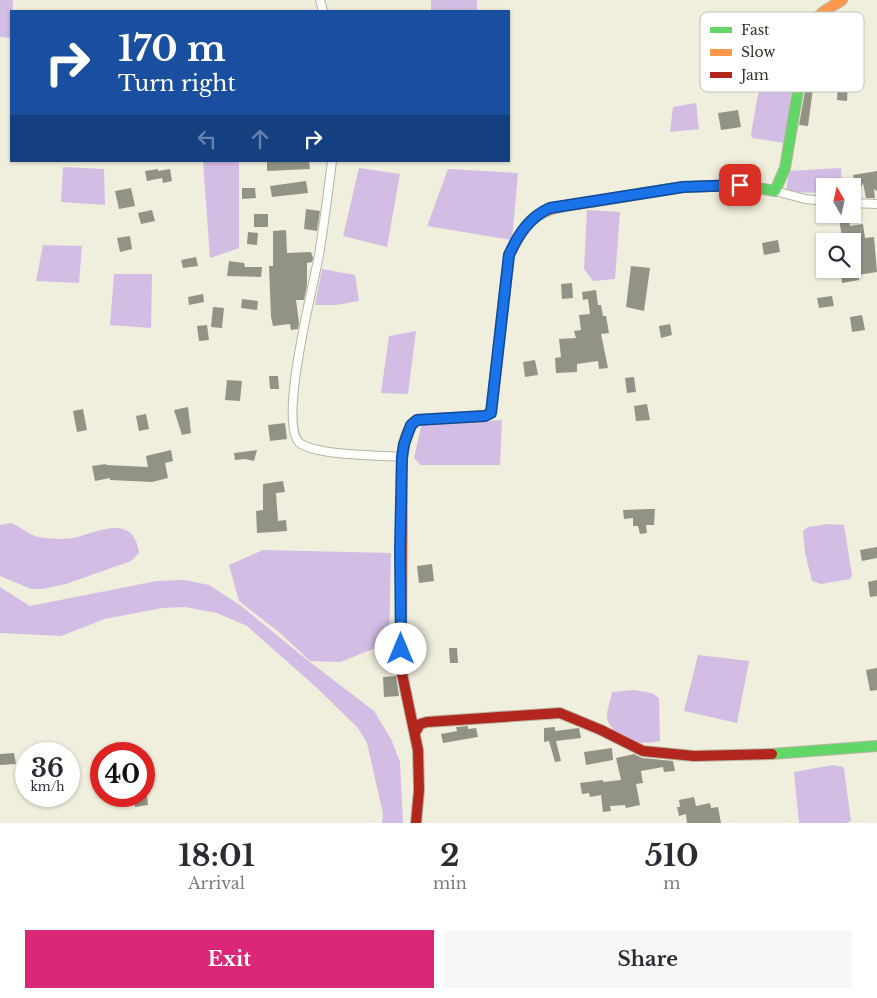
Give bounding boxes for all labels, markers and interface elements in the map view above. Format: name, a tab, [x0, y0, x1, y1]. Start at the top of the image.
legend	[700, 12, 864, 92]
text: Fast	[741, 21, 770, 39]
text: 170 m	[118, 27, 226, 70]
icon: right	[35, 30, 100, 95]
text: Slow	[741, 43, 775, 61]
text: Jam	[739, 66, 769, 84]
text: Turn right	[118, 70, 236, 97]
icon: left	[193, 125, 221, 153]
icon: ahead	[246, 125, 274, 153]
icon: right	[299, 125, 327, 153]
pin	[719, 164, 761, 206]
icon: arrive	[726, 171, 754, 199]
north arrow	[816, 178, 861, 222]
map controls	[816, 178, 861, 278]
button: search	[816, 233, 861, 278]
position arrow	[374, 622, 426, 674]
speed limit sign: 40	[90, 742, 155, 807]
text: 36	[31, 753, 64, 784]
text: km/h	[30, 779, 65, 794]
text: 18:01	[178, 837, 255, 874]
text: 2	[440, 837, 460, 874]
text: 510	[645, 837, 699, 874]
text: Arrival	[188, 873, 245, 893]
text: min	[433, 873, 467, 893]
text: m	[663, 873, 680, 893]
button: Exit	[25, 930, 434, 988]
button: Share	[444, 930, 852, 988]

